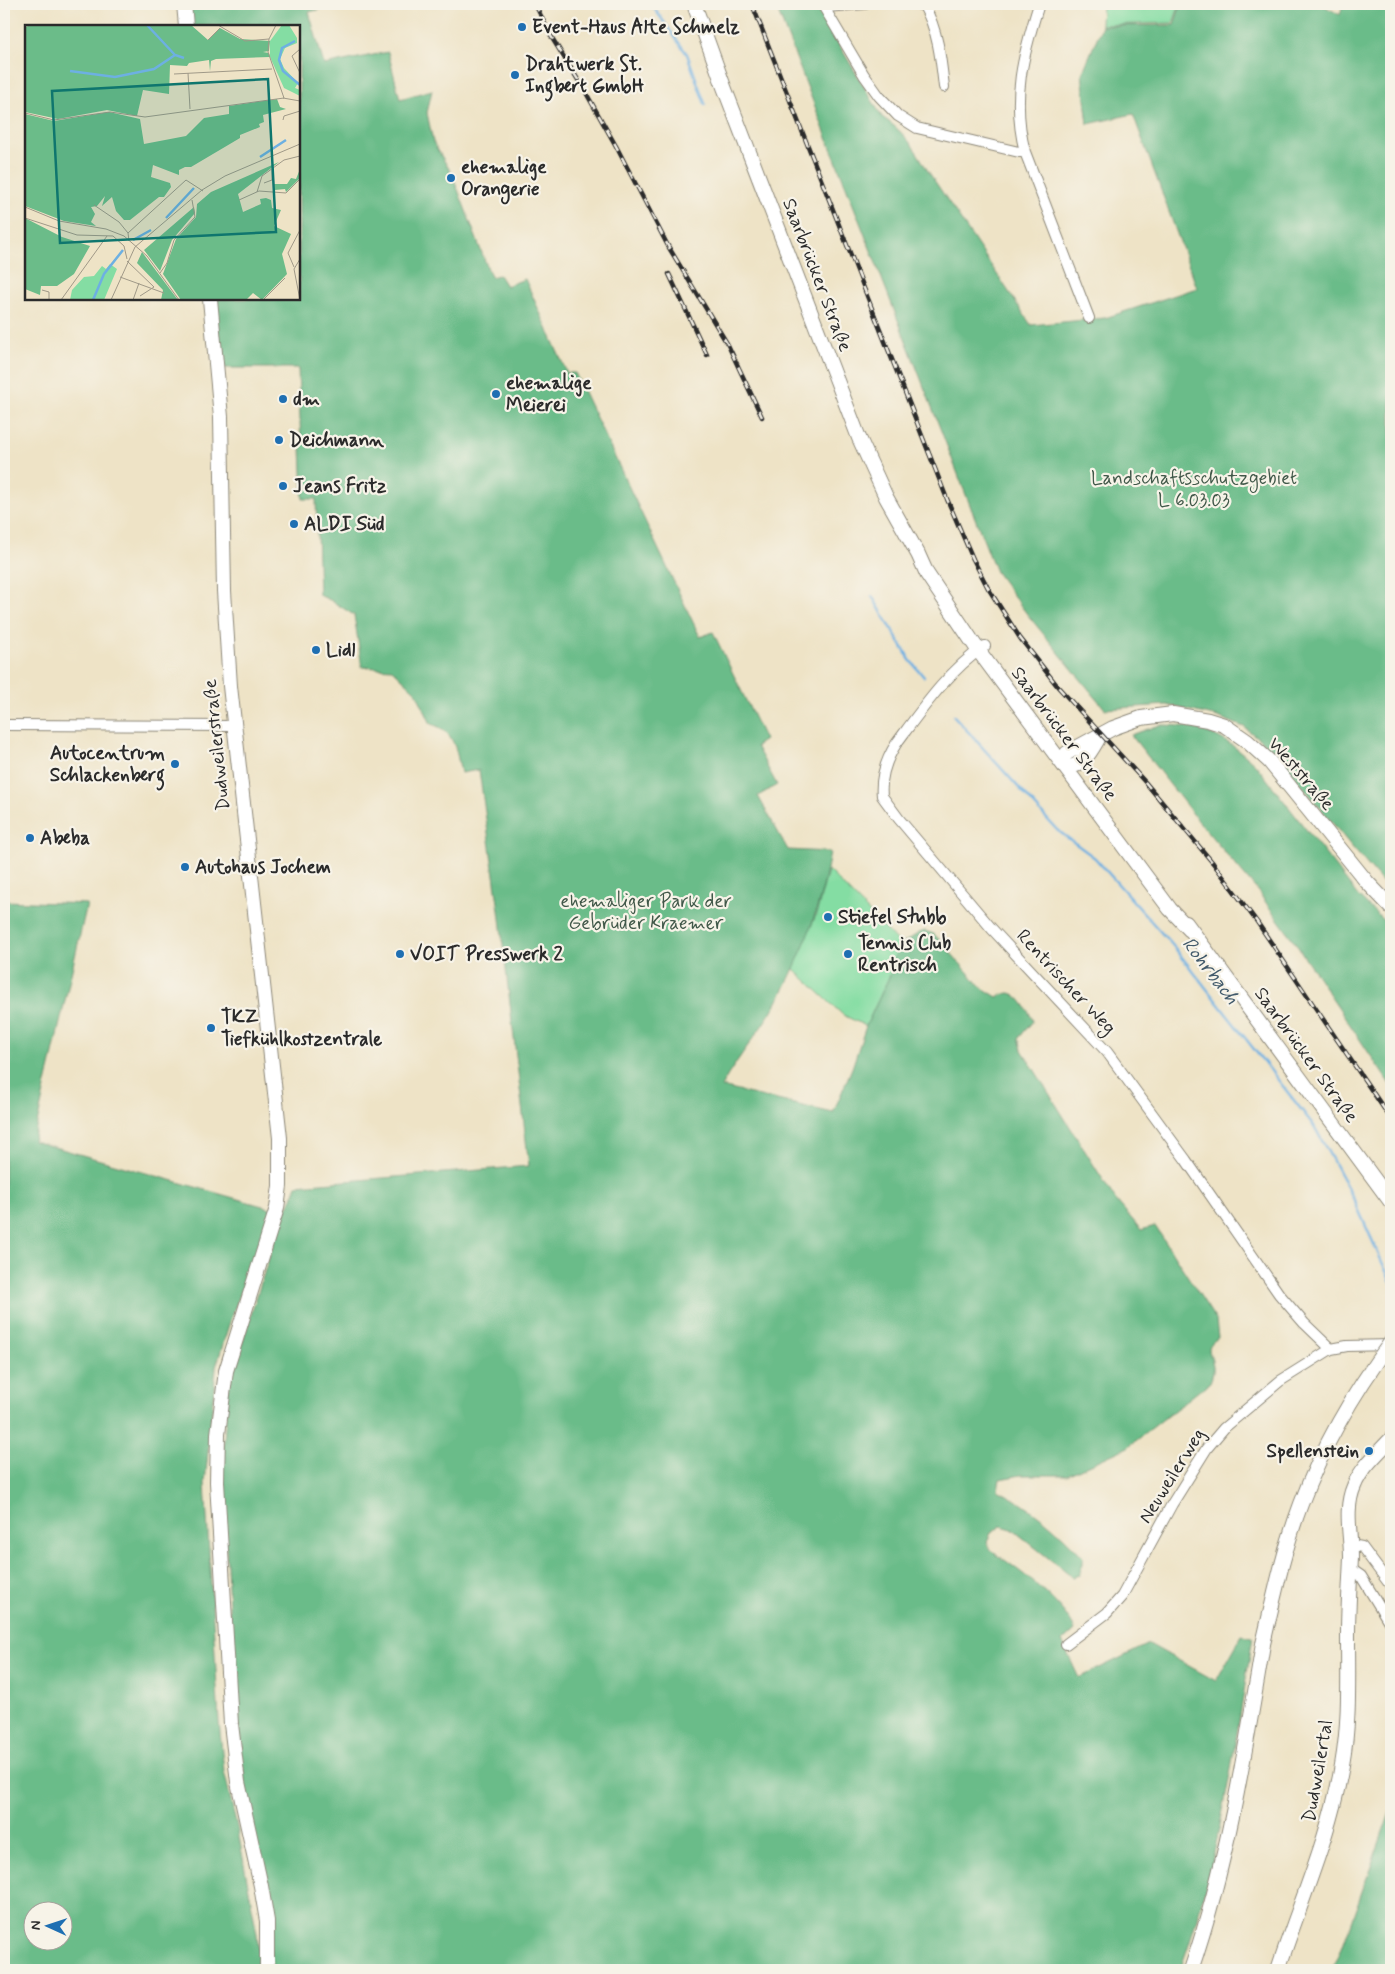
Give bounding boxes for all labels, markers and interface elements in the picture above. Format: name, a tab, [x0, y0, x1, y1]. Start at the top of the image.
place label: Event-Haus Alte Schmelz	[532, 15, 740, 40]
marker: Event-Haus Alte Schmelz	[516, 21, 528, 33]
inset map	[25, 25, 300, 300]
place label: Drahtwerk St. Ingbert GmbH	[525, 52, 645, 102]
marker: Drahtwerk St. Ingbert GmbH	[509, 69, 521, 81]
place label: ehemalige Orangerie	[461, 155, 547, 205]
marker: ehemalige Orangerie	[445, 172, 457, 184]
street label: Saarbrücker Straße	[776, 195, 858, 355]
place label: ehemalige Meierei	[506, 371, 592, 418]
place label: dm	[293, 387, 320, 412]
marker: ehemalige Meierei	[490, 388, 502, 400]
marker: dm	[277, 393, 289, 405]
place label: Deichmann	[289, 428, 384, 453]
marker: Deichmann	[273, 434, 285, 446]
park label: Landschaftsschutzgebiet L 6.03.03	[1091, 466, 1297, 513]
place label: Jeans Fritz	[293, 474, 387, 499]
marker: Jeans Fritz	[277, 480, 289, 492]
place label: ALDI Süd	[304, 512, 385, 537]
marker: ALDI Süd	[288, 518, 300, 530]
place label: Lidl	[326, 638, 356, 663]
marker: Lidl	[310, 644, 322, 656]
street label: Saarbrücker Straße	[1005, 662, 1123, 806]
street label: Dudweilerstraße	[198, 678, 236, 812]
street label: Weststraße	[1262, 732, 1340, 816]
place label: Autocentrum Schlackenberg	[50, 741, 165, 791]
marker: Autocentrum Schlackenberg	[169, 758, 181, 770]
place label: Abeba	[40, 826, 90, 851]
marker: Abeba	[24, 832, 36, 844]
place label: Autohaus Jochem	[195, 855, 331, 880]
marker: Autohaus Jochem	[179, 861, 191, 873]
park label: ehemaliger Park der Gebrüder Kraemer	[560, 889, 732, 936]
place label: Stiefel Stubb	[838, 905, 947, 930]
marker: Stiefel Stubb	[822, 911, 834, 923]
street label: Rentrischer Weg	[1009, 924, 1121, 1041]
place label: Tennis Club Rentrisch	[858, 931, 951, 978]
water label: Rohrbach	[1175, 932, 1245, 1011]
place label: VOIT Presswerk 2	[410, 942, 564, 967]
marker: VOIT Presswerk 2	[394, 948, 406, 960]
marker: Tennis Club Rentrisch	[842, 948, 854, 960]
street label: Saarbrücker Straße	[1248, 982, 1364, 1128]
place label: TKZ Tiefkühlkostzentrale	[221, 1005, 382, 1052]
marker: TKZ Tiefkühlkostzentrale	[205, 1022, 217, 1034]
street label: Neuweilerweg	[1133, 1424, 1212, 1529]
place label: Spellenstein	[1267, 1439, 1359, 1464]
marker: Spellenstein	[1363, 1445, 1375, 1457]
street label: Dudweilertal	[1297, 1718, 1339, 1824]
north arrow	[22, 1902, 72, 1952]
text: N	[27, 1920, 45, 1931]

